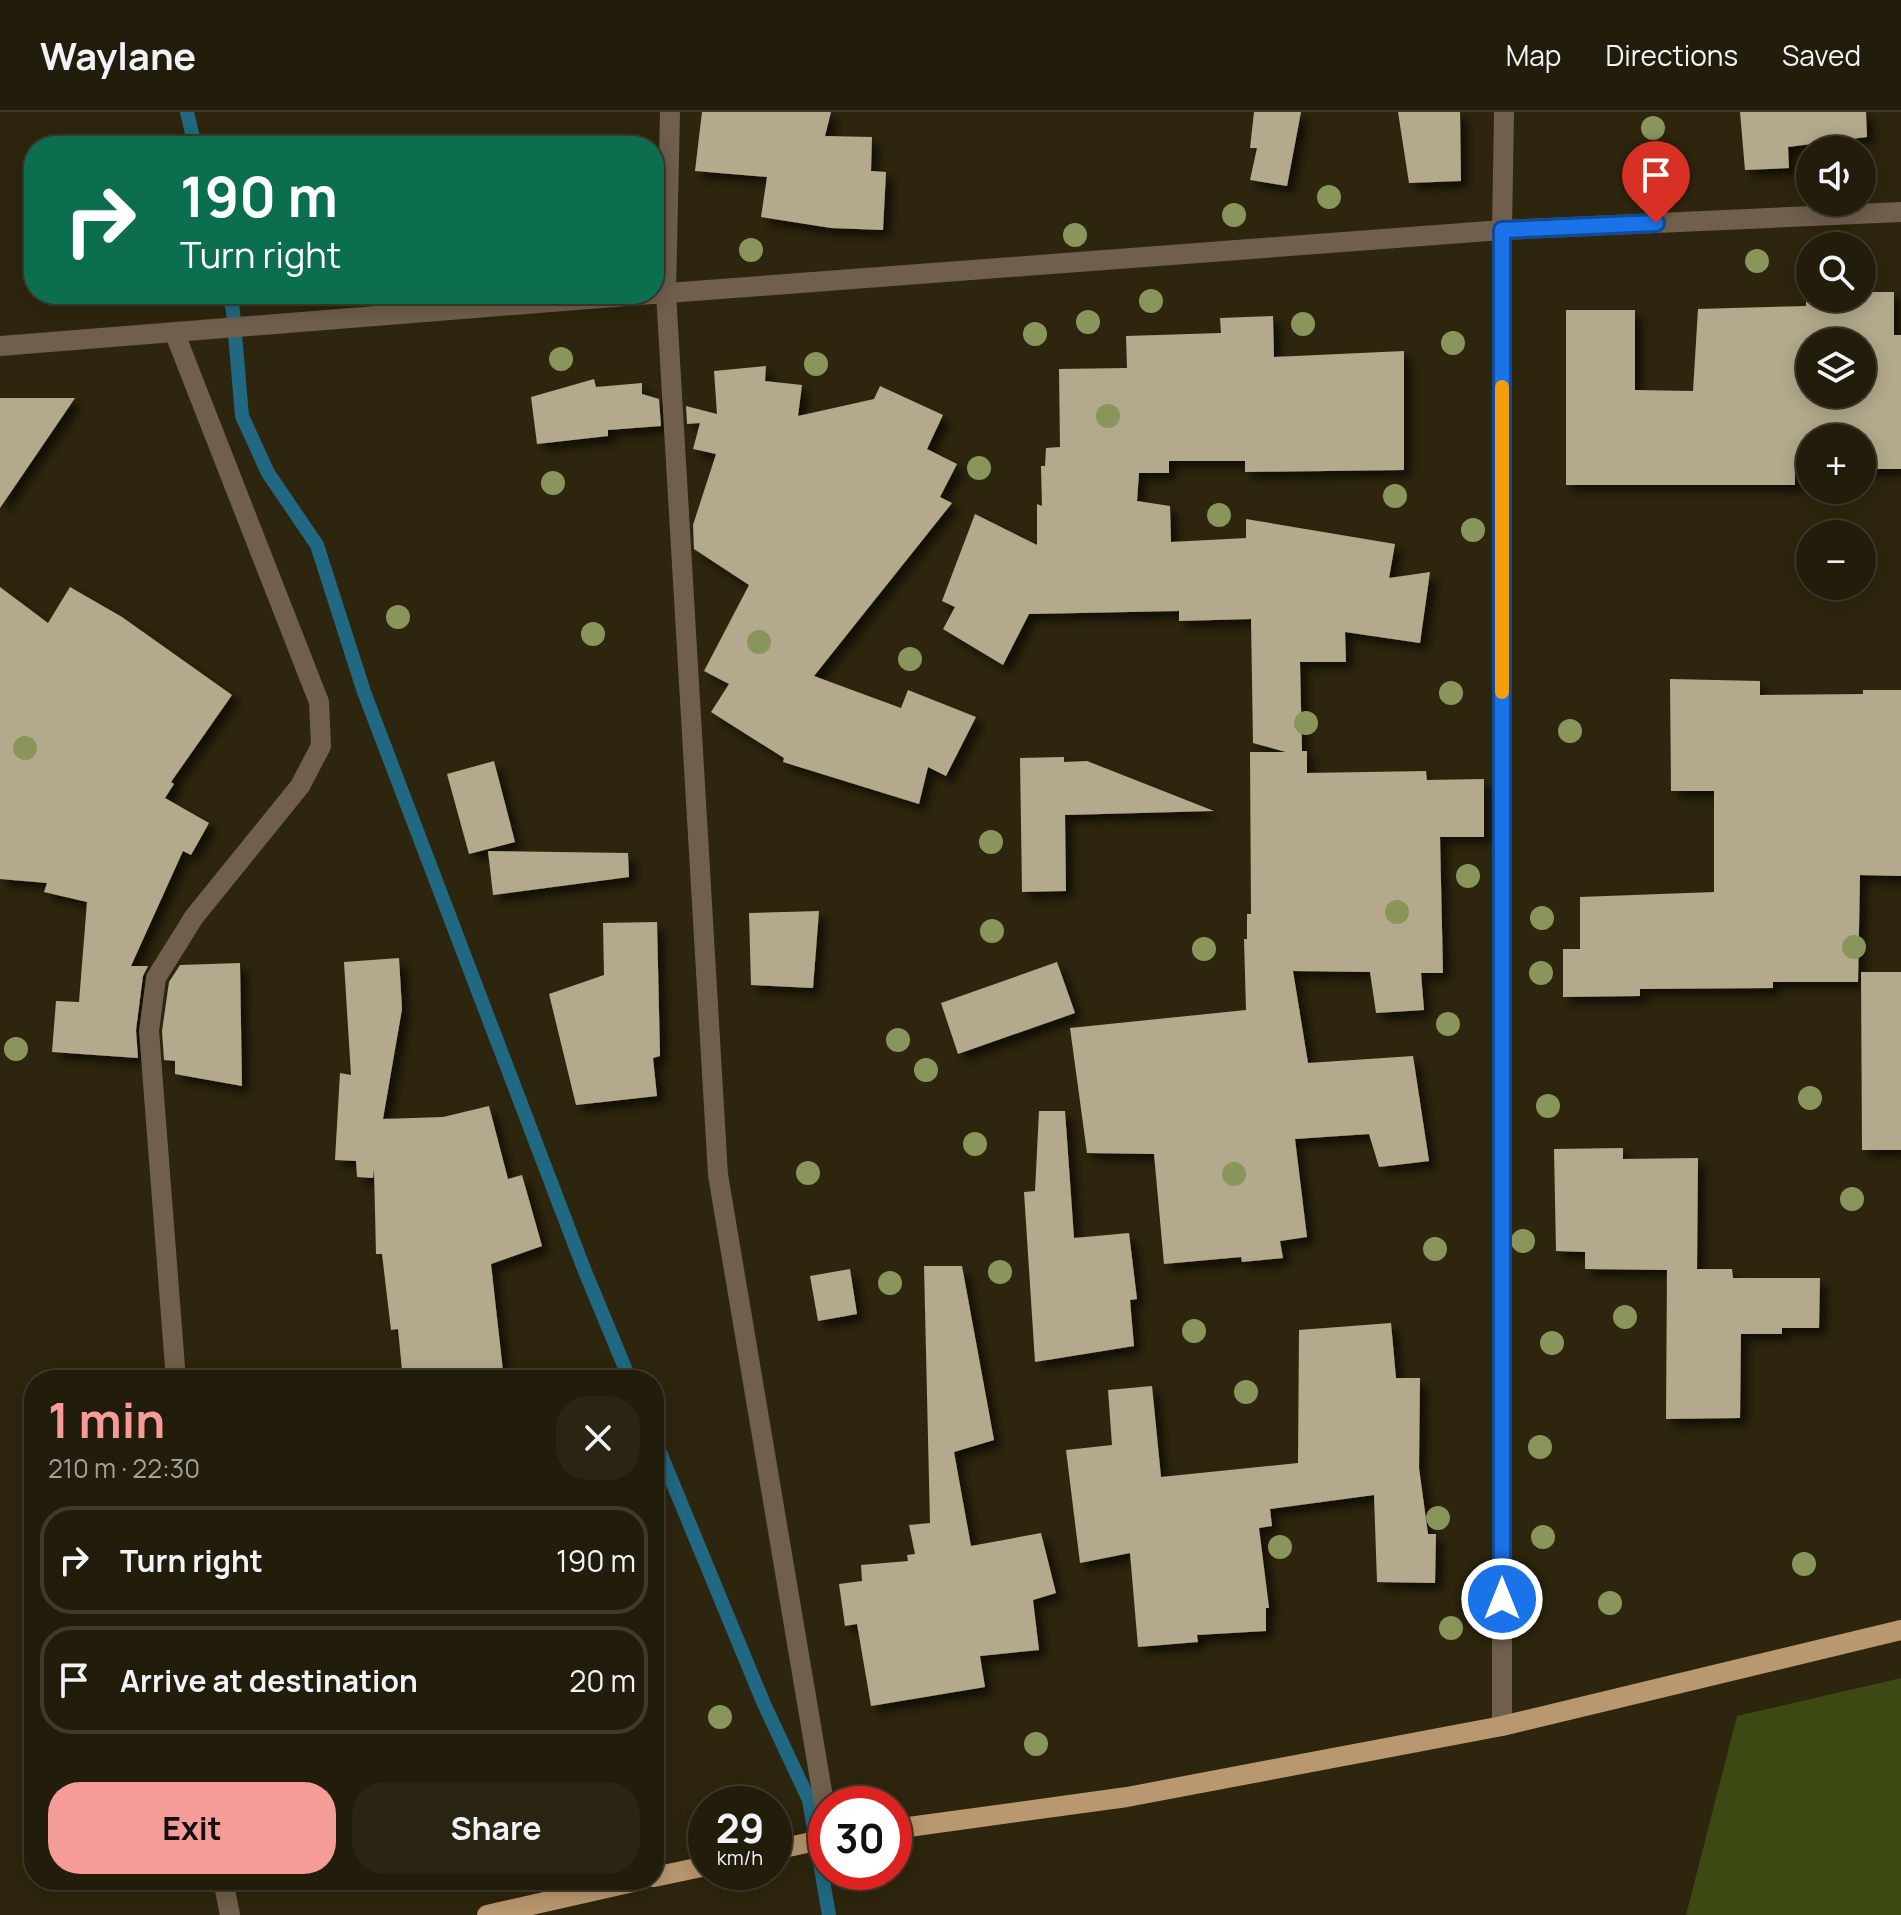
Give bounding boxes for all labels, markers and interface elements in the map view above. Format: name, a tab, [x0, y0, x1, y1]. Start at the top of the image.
text: Waylane	[40, 29, 196, 81]
text: Map	[1506, 36, 1561, 74]
text: Directions	[1605, 36, 1738, 74]
text: Saved	[1782, 36, 1861, 74]
map controls	[1796, 136, 1876, 600]
button: sound	[1796, 136, 1876, 216]
pin	[1622, 141, 1690, 223]
icon: arrive	[1634, 153, 1678, 197]
text: 190 m	[180, 157, 338, 234]
icon: right	[48, 168, 152, 272]
text: Turn right	[180, 230, 341, 279]
button: search	[1796, 232, 1876, 312]
button: layers	[1796, 328, 1876, 408]
button: +	[1796, 424, 1876, 504]
button: −	[1796, 520, 1876, 600]
text: 1 min	[48, 1387, 165, 1452]
button: close	[556, 1396, 640, 1480]
text: 210 m · 22:30	[48, 1450, 200, 1486]
icon: right	[52, 1538, 96, 1582]
text: Turn right	[120, 1540, 263, 1581]
text: 190 m	[556, 1540, 636, 1581]
position arrow	[1460, 1557, 1544, 1641]
icon: arrive	[52, 1658, 96, 1702]
text: Arrive at destination	[120, 1660, 418, 1701]
text: 20 m	[569, 1660, 636, 1701]
button: Exit	[48, 1782, 336, 1874]
button: Share	[352, 1782, 640, 1874]
speed limit sign: 30	[808, 1786, 912, 1890]
text: 29	[716, 1800, 764, 1855]
text: km/h	[717, 1844, 763, 1871]

